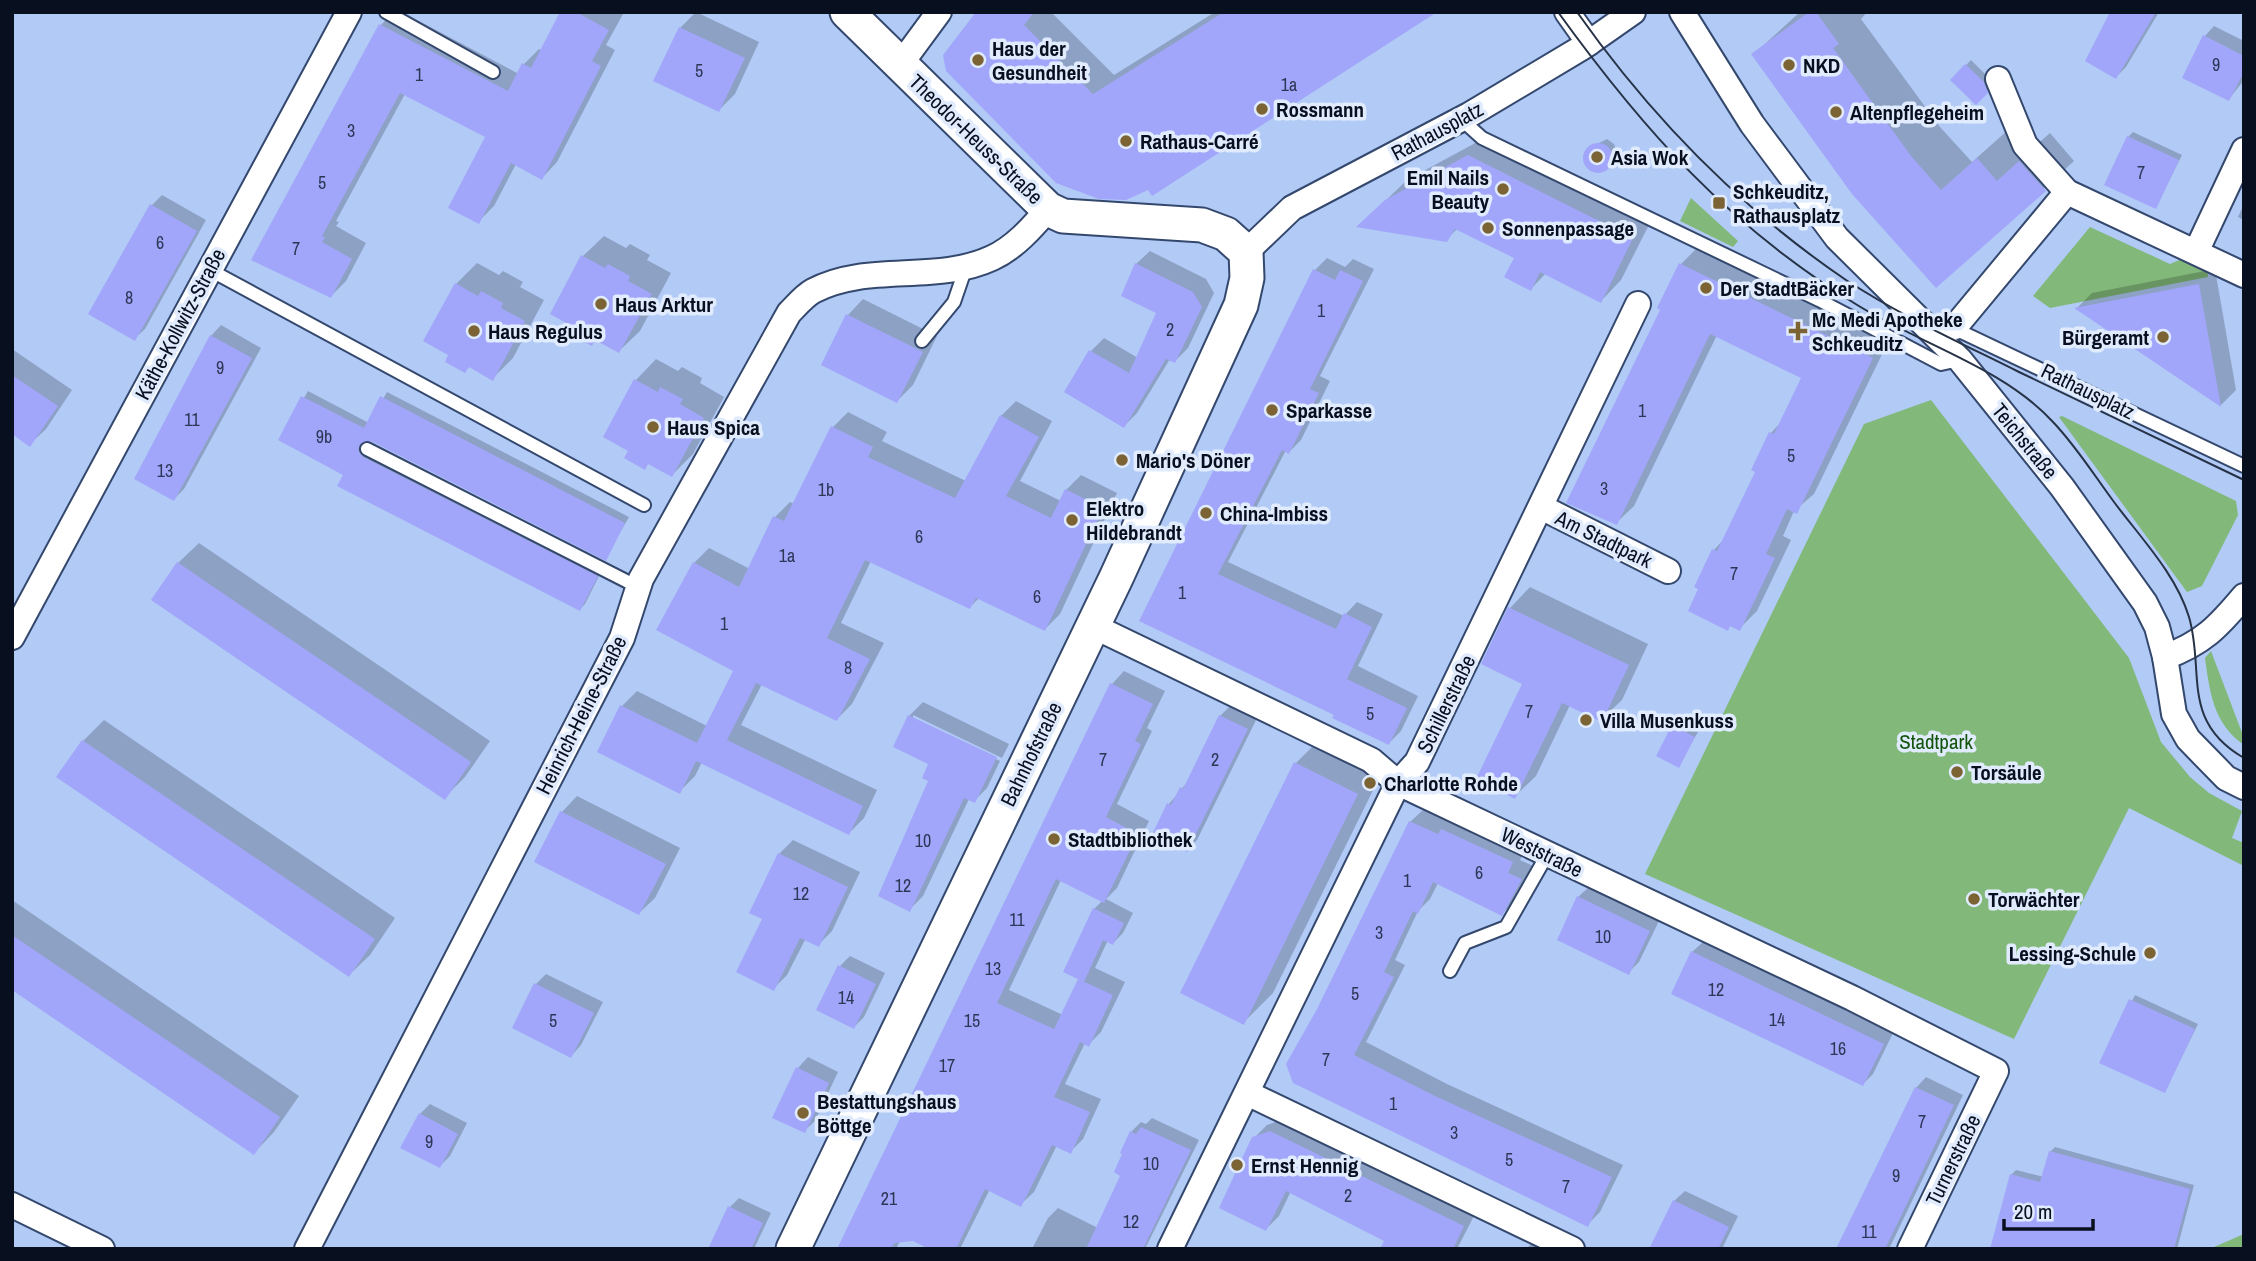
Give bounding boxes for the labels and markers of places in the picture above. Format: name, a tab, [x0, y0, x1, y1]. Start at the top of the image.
place label: Haus der Gesundheit	[992, 34, 1087, 87]
place label: NKD	[1803, 51, 1840, 80]
marker: Haus der Gesundheit	[970, 52, 986, 68]
marker: NKD	[1781, 57, 1797, 73]
place label: Rossmann	[1276, 95, 1364, 124]
place label: Altenpflegeheim	[1850, 98, 1984, 127]
marker: Rossmann	[1254, 101, 1270, 117]
marker: Altenpflegeheim	[1828, 104, 1844, 120]
place label: Rathaus-Carré	[1140, 127, 1259, 156]
marker: Rathaus-Carré	[1118, 133, 1134, 149]
place label: Asia Wok	[1611, 143, 1689, 172]
marker: Asia Wok	[1589, 149, 1605, 165]
place label: Emil Nails Beauty	[1407, 163, 1489, 216]
place label: Schkeuditz, Rathausplatz	[1733, 177, 1841, 230]
marker: Emil Nails Beauty	[1495, 181, 1511, 197]
marker: Schkeuditz, Rathausplatz	[1711, 195, 1727, 211]
place label: Sonnenpassage	[1502, 214, 1634, 243]
marker: Sonnenpassage	[1480, 220, 1496, 236]
place label: Der StadtBäcker	[1720, 274, 1854, 303]
marker: Der StadtBäcker	[1698, 280, 1714, 296]
place label: Haus Arktur	[615, 290, 713, 319]
marker: Haus Arktur	[593, 296, 609, 312]
place label: Mc Medi Apotheke Schkeuditz	[1812, 305, 1963, 358]
place label: Haus Regulus	[488, 317, 603, 346]
marker: Haus Regulus	[466, 323, 482, 339]
marker: Mc Medi Apotheke Schkeuditz	[1790, 323, 1806, 339]
place label: Bürgeramt	[2062, 323, 2149, 352]
marker: Bürgeramt	[2155, 329, 2171, 345]
place label: Sparkasse	[1286, 396, 1372, 425]
marker: Sparkasse	[1264, 402, 1280, 418]
place label: Haus Spica	[667, 413, 760, 442]
marker: Haus Spica	[645, 419, 661, 435]
place label: Mario's Döner	[1136, 446, 1250, 475]
marker: Mario's Döner	[1114, 452, 1130, 468]
place label: Elektro Hildebrandt	[1086, 494, 1182, 547]
place label: China-Imbiss	[1220, 499, 1328, 528]
marker: China-Imbiss	[1198, 505, 1214, 521]
marker: Elektro Hildebrandt	[1064, 512, 1080, 528]
place label: Villa Musenkuss	[1600, 706, 1734, 735]
marker: Villa Musenkuss	[1578, 712, 1594, 728]
place label: Torsäule	[1971, 758, 2042, 787]
marker: Torsäule	[1949, 764, 1965, 780]
place label: Charlotte Rohde	[1384, 769, 1518, 798]
marker: Charlotte Rohde	[1362, 775, 1378, 791]
place label: Stadtbibliothek	[1068, 825, 1193, 854]
marker: Stadtbibliothek	[1046, 831, 1062, 847]
place label: Torwächter	[1988, 885, 2080, 914]
marker: Torwächter	[1966, 891, 1982, 907]
place label: Lessing-Schule	[2009, 939, 2136, 968]
marker: Lessing-Schule	[2142, 945, 2158, 961]
place label: Bestattungshaus Böttge	[817, 1087, 957, 1140]
marker: Bestattungshaus Böttge	[795, 1105, 811, 1121]
place label: Ernst Hennig	[1251, 1151, 1359, 1180]
marker: Ernst Hennig	[1229, 1157, 1245, 1173]

